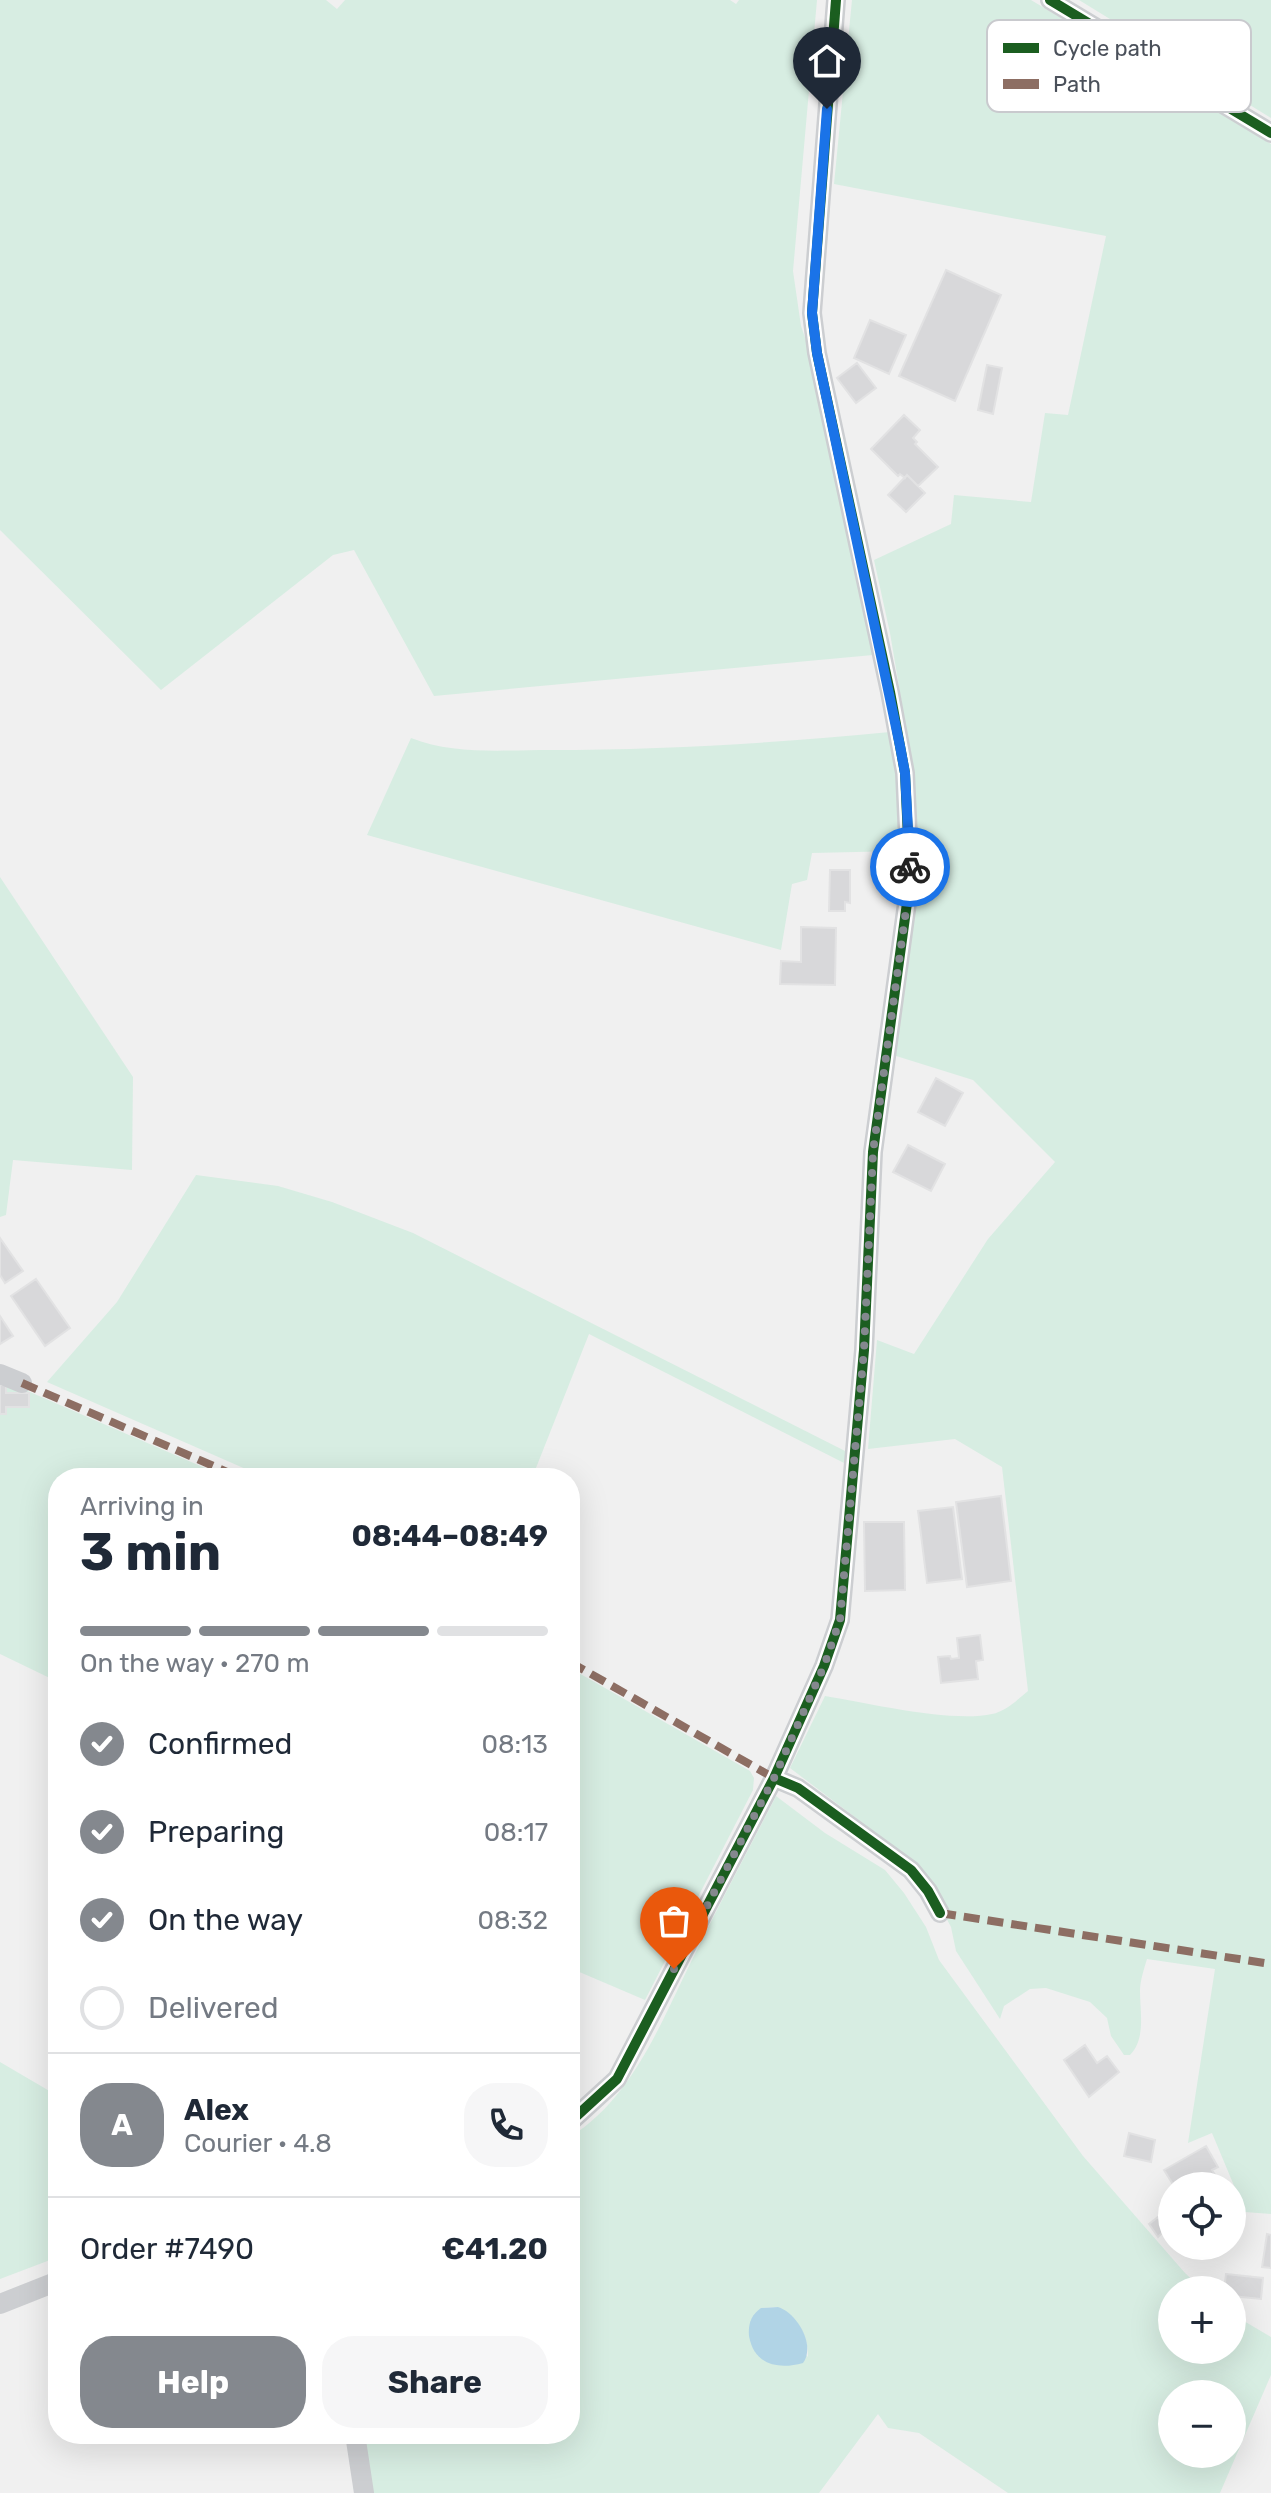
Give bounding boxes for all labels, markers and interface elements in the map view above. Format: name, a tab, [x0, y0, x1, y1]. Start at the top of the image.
legend	[987, 20, 1251, 112]
pin	[793, 27, 861, 109]
text: Cycle path	[1053, 35, 1162, 62]
icon: home	[805, 39, 849, 83]
text: Path	[1053, 71, 1101, 98]
courier	[870, 827, 950, 907]
icon: bike	[888, 845, 932, 889]
text: Arriving in	[80, 1491, 204, 1522]
text: 08:44–08:49	[351, 1518, 548, 1554]
text: 3 min	[80, 1521, 221, 1583]
text: On the way · 270 m	[80, 1648, 310, 1679]
icon: check	[80, 1722, 124, 1766]
text: Confirmed	[148, 1726, 292, 1762]
text: 08:13	[482, 1729, 548, 1760]
icon: check	[80, 1810, 124, 1854]
text: Preparing	[148, 1814, 284, 1850]
text: 08:17	[484, 1817, 548, 1848]
pin	[640, 1887, 708, 1969]
icon: check	[80, 1898, 124, 1942]
icon: bag	[652, 1899, 696, 1943]
text: On the way	[148, 1902, 303, 1938]
text: 08:32	[477, 1905, 548, 1936]
text: Delivered	[148, 1990, 279, 2026]
button: phone	[464, 2083, 548, 2167]
text: Alex	[184, 2092, 249, 2128]
text: A	[111, 2107, 133, 2143]
text: Courier · 4.8	[184, 2128, 332, 2159]
map controls	[1158, 2172, 1246, 2468]
button: locate	[1158, 2172, 1246, 2260]
text: Order #7490	[80, 2231, 254, 2267]
text: €41.20	[441, 2231, 548, 2267]
button: +	[1158, 2276, 1246, 2364]
button: Help	[80, 2336, 306, 2428]
button: Share	[322, 2336, 548, 2428]
button: −	[1158, 2380, 1246, 2468]

